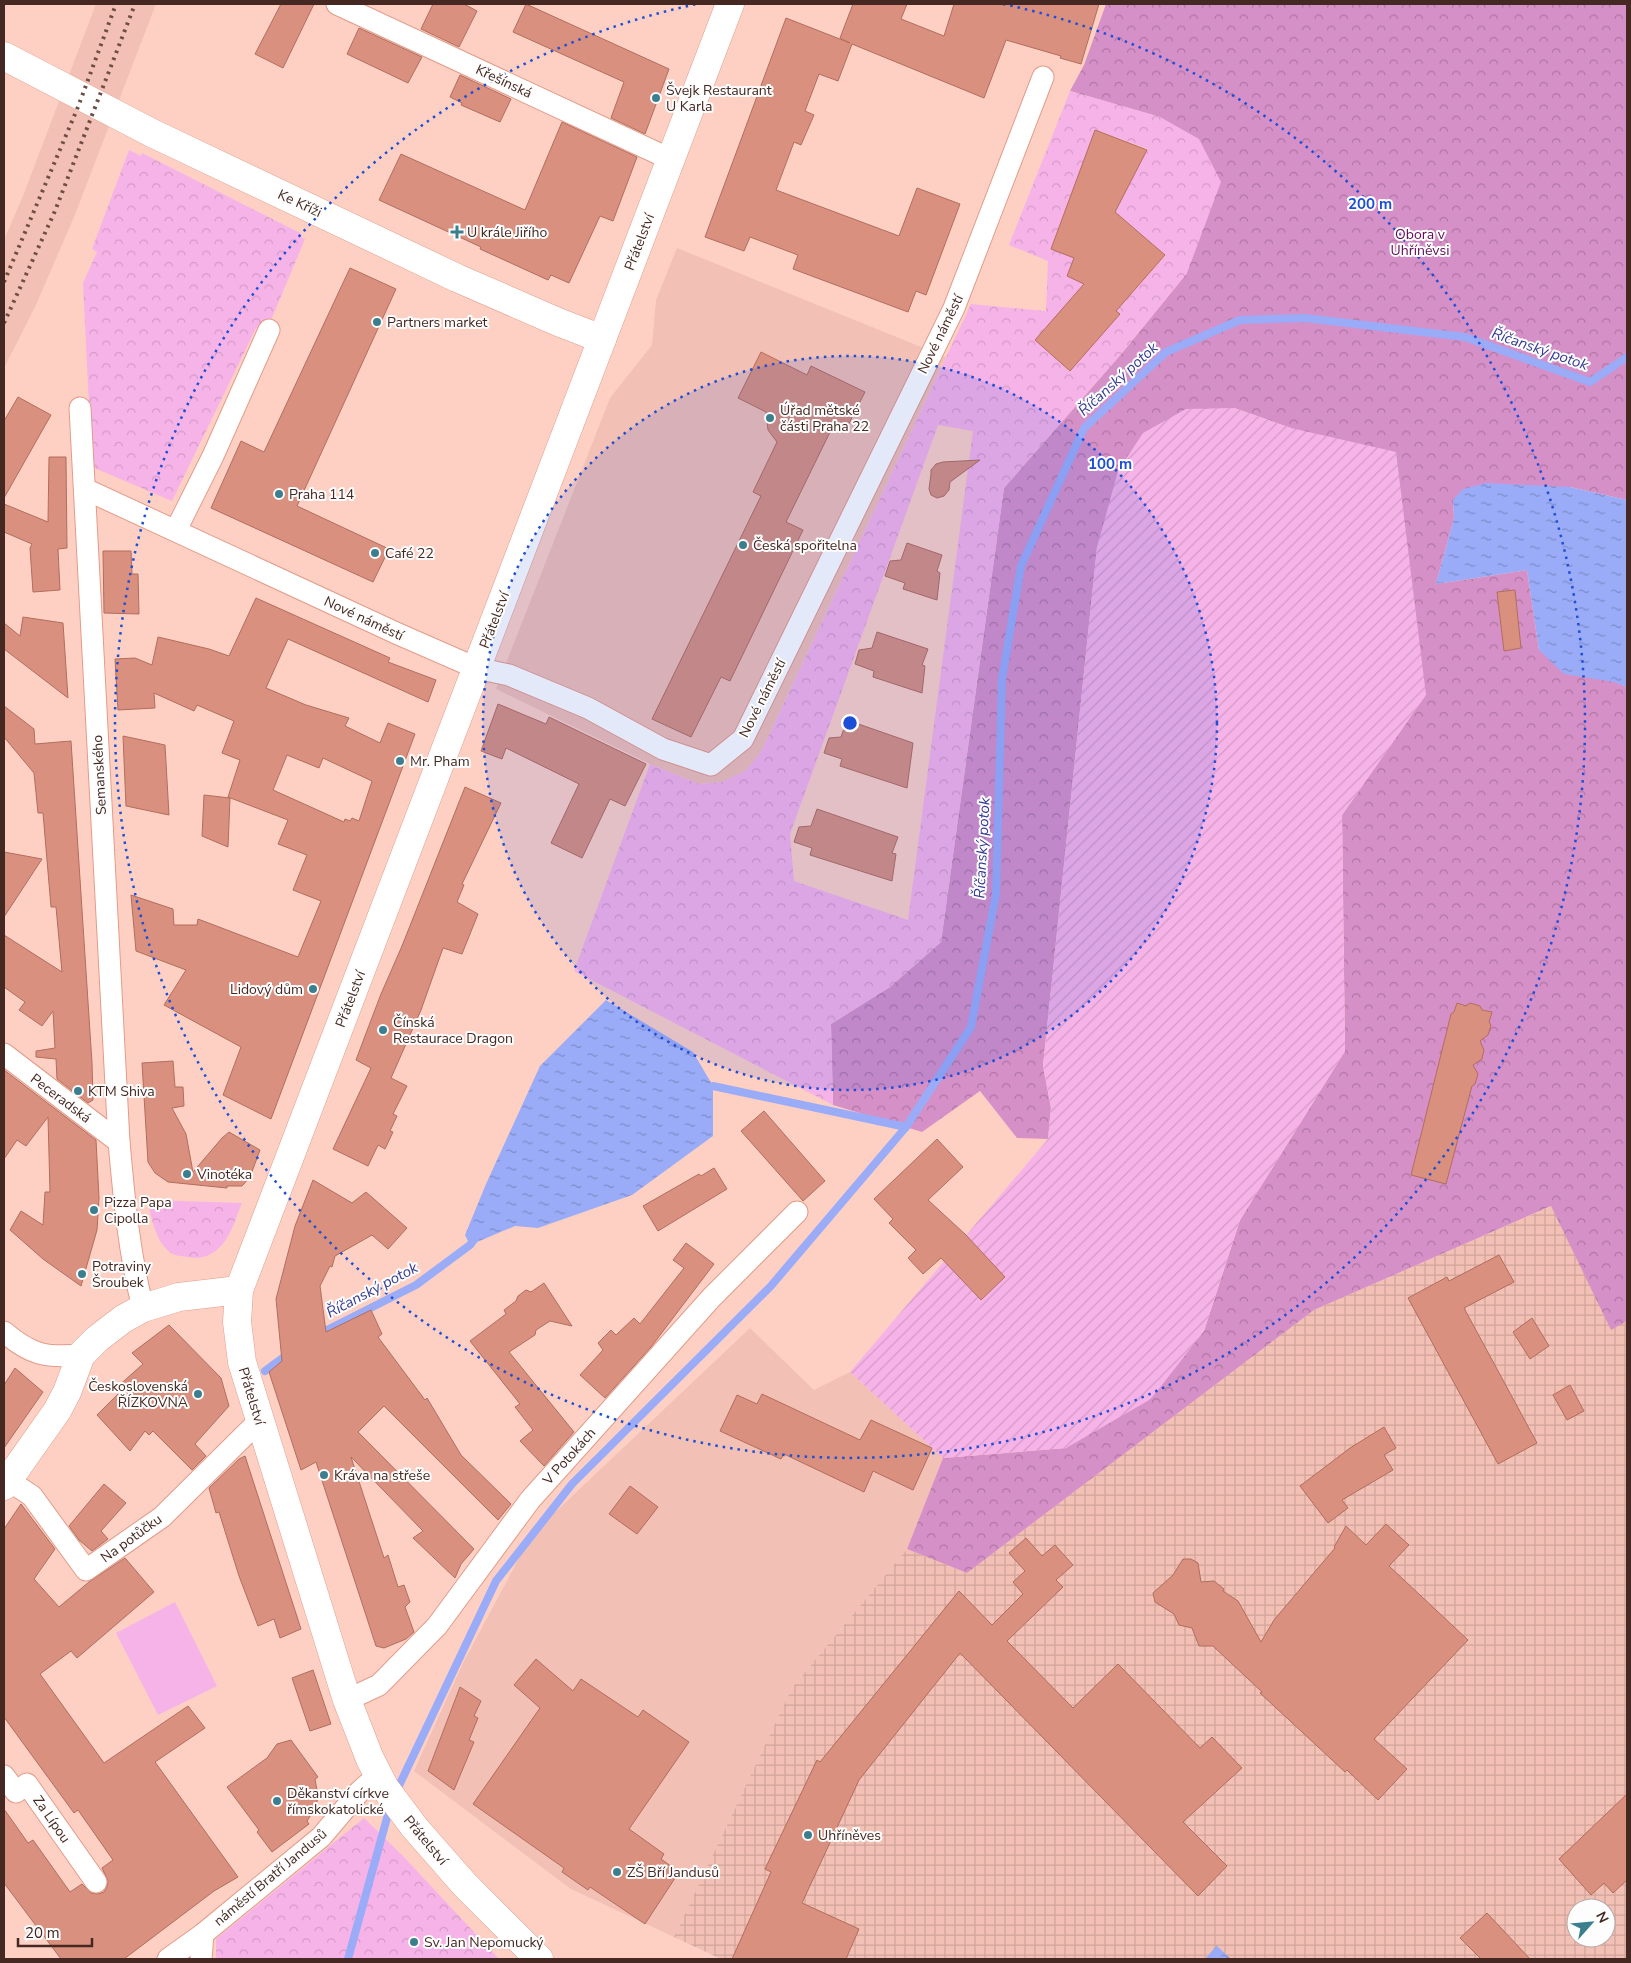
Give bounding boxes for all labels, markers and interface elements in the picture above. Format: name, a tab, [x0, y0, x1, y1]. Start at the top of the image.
street label: Křešínská	[473, 60, 535, 103]
place label: Švejk Restaurant U Karla	[666, 81, 772, 116]
marker: Švejk Restaurant U Karla	[650, 92, 662, 104]
street label: Ke Kříži	[275, 185, 325, 222]
text: 200 m	[1348, 194, 1392, 214]
street label: Přátelství	[620, 210, 659, 273]
place label: U krále Jiřího	[467, 223, 547, 242]
park label: Obora v Uhříněvsi	[1391, 225, 1449, 260]
marker: U krále Jiřího	[451, 226, 463, 238]
street label: Nové náměstí	[913, 291, 968, 377]
place label: Partners market	[387, 313, 488, 332]
marker: Partners market	[371, 316, 383, 328]
water label: Říčanský potok	[1489, 323, 1591, 375]
water label: Říčanský potok	[1074, 337, 1163, 420]
place label: Úřad mětské části Praha 22	[780, 401, 869, 436]
marker: Úřad mětské části Praha 22	[764, 412, 776, 424]
text: 100 m	[1088, 454, 1132, 474]
place label: Praha 114	[289, 485, 354, 504]
marker: Praha 114	[273, 488, 285, 500]
place label: Česká spořitelna	[753, 536, 857, 555]
marker: Česká spořitelna	[737, 539, 749, 551]
place label: Café 22	[385, 544, 434, 563]
marker: Café 22	[369, 547, 381, 559]
street label: Přátelství	[475, 588, 514, 651]
street label: Nové náměstí	[321, 592, 407, 646]
street label: Nové náměstí	[735, 655, 791, 741]
centre of rings	[841, 714, 859, 732]
street label: Semanského	[88, 734, 111, 815]
place label: Mr. Pham	[410, 752, 470, 771]
marker: Mr. Pham	[394, 755, 406, 767]
water label: Říčanský potok	[969, 797, 995, 899]
street label: Přátelství	[331, 967, 370, 1030]
place label: Lidový dům	[230, 980, 303, 999]
marker: Lidový dům	[307, 983, 319, 995]
place label: Čínská Restaurace Dragon	[393, 1013, 513, 1048]
marker: Čínská Restaurace Dragon	[377, 1024, 389, 1036]
street label: Peceradská	[26, 1069, 95, 1127]
place label: KTM Shiva	[88, 1082, 155, 1101]
marker: KTM Shiva	[72, 1085, 84, 1097]
place label: Vinotéka	[196, 1165, 252, 1184]
marker: Vinotéka	[181, 1168, 193, 1180]
place label: Pizza Papa Cipolla	[104, 1193, 172, 1228]
marker: Pizza Papa Cipolla	[88, 1204, 100, 1216]
place label: Potraviny Šroubek	[92, 1257, 152, 1292]
water label: Říčanský potok	[323, 1257, 422, 1323]
marker: Potraviny Šroubek	[76, 1268, 88, 1280]
street label: Přátelství	[234, 1365, 270, 1428]
place label: Československá ŘÍZKOVNA	[88, 1377, 188, 1412]
marker: Československá ŘÍZKOVNA	[192, 1388, 204, 1400]
street label: V Potokách	[538, 1424, 600, 1490]
place label: Kráva na střeše	[334, 1466, 430, 1485]
marker: Kráva na střeše	[318, 1469, 330, 1481]
street label: Na potůčku	[97, 1510, 166, 1567]
place label: Děkanství církve římskokatolické	[287, 1784, 389, 1819]
street label: Za Lípou	[28, 1792, 75, 1847]
marker: Děkanství církve římskokatolické	[271, 1795, 283, 1807]
street label: Přátelství	[399, 1811, 453, 1870]
street label: náměstí Bratří Jandusů	[210, 1824, 331, 1930]
place label: Uhříněves	[818, 1826, 881, 1845]
marker: Uhříněves	[802, 1829, 814, 1841]
place label: ZŠ Bří Jandusů	[627, 1863, 719, 1882]
marker: ZŠ Bří Jandusů	[611, 1866, 623, 1878]
north arrow	[1566, 1898, 1616, 1948]
text: N	[1591, 1908, 1613, 1926]
scale bar	[18, 1916, 91, 1948]
text: 20 m	[25, 1923, 60, 1943]
place label: Sv. Jan Nepomucký	[424, 1933, 544, 1952]
marker: Sv. Jan Nepomucký	[408, 1936, 420, 1948]

